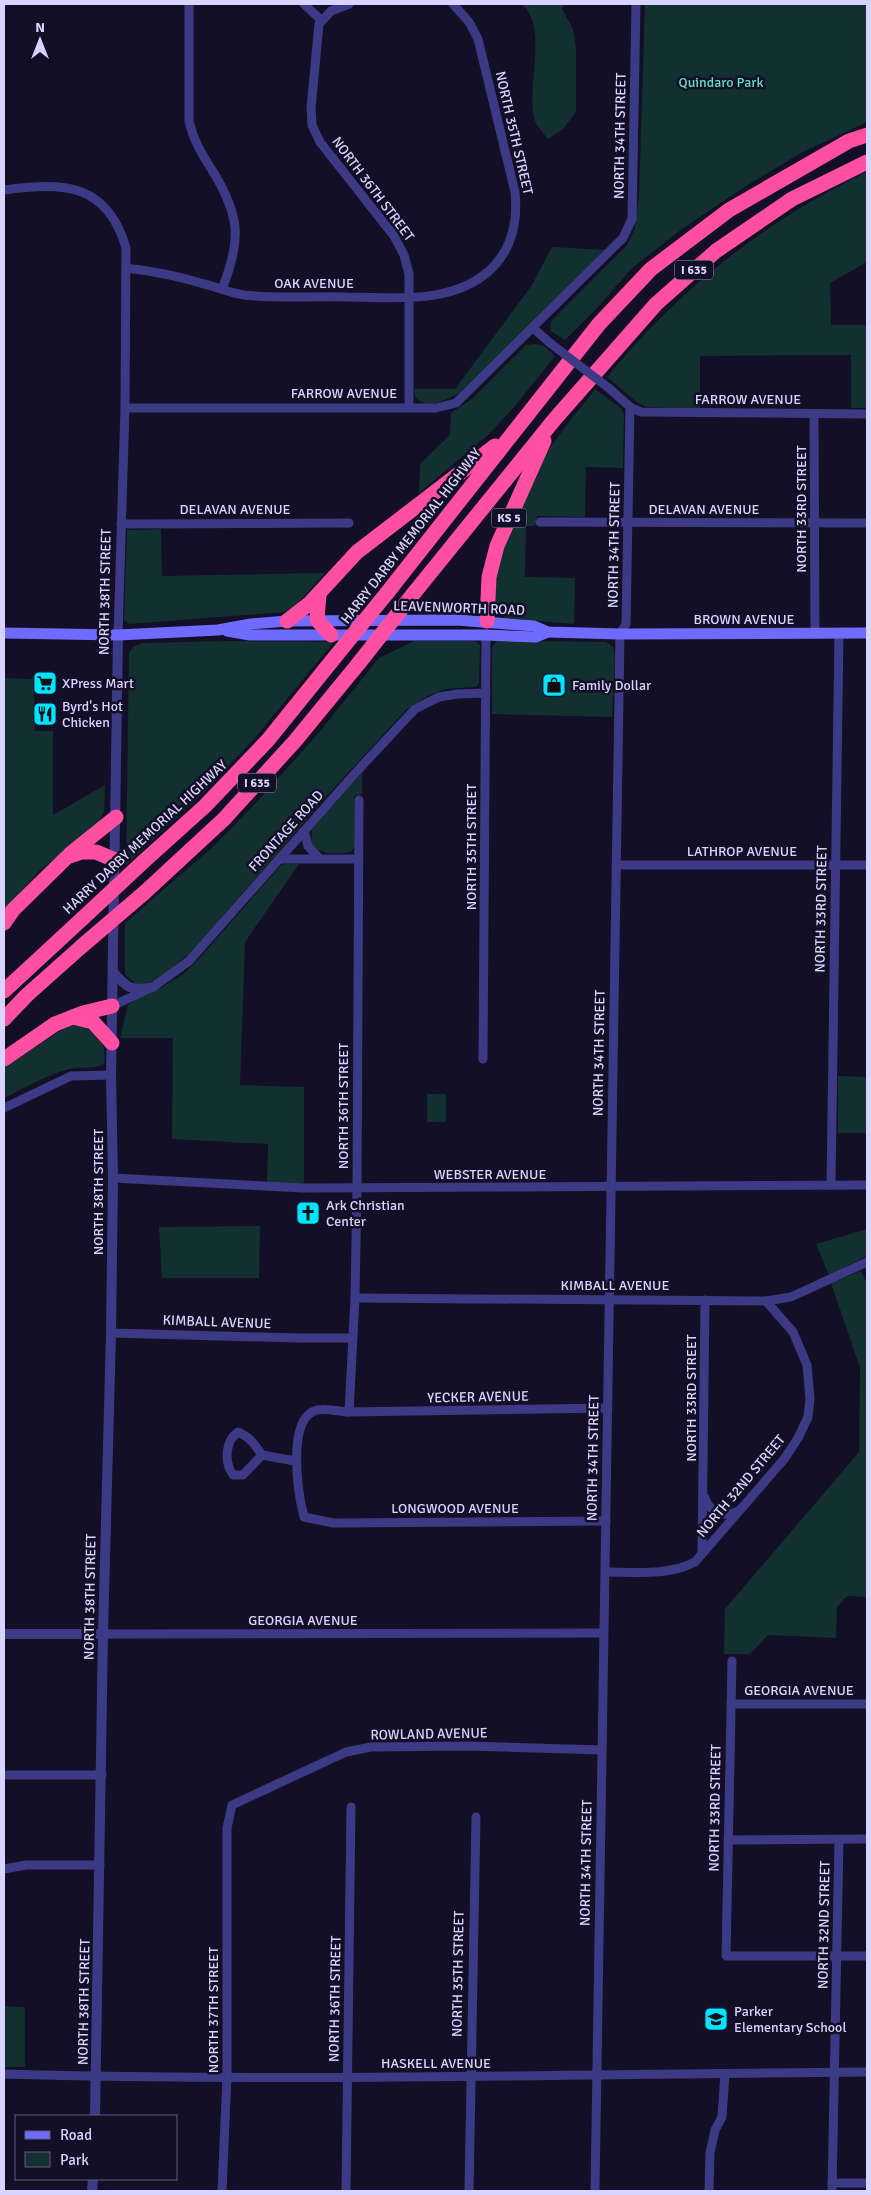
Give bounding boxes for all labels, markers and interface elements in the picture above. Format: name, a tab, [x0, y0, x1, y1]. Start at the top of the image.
north arrow	[15, 15, 65, 65]
text: N	[35, 19, 45, 36]
street label: NORTH 35TH STREET	[492, 70, 537, 197]
street label: NORTH 34TH STREET	[610, 73, 630, 199]
park label: Quindaro Park	[679, 74, 763, 91]
street label: NORTH 36TH STREET	[328, 133, 418, 245]
road number: I 635	[675, 260, 713, 280]
street label: OAK AVENUE	[274, 275, 354, 292]
street label: FARROW AVENUE	[291, 385, 397, 402]
street label: FARROW AVENUE	[695, 391, 801, 408]
street label: HARRY DARBY MEMORIAL HIGHWAY	[337, 445, 485, 627]
street label: NORTH 33RD STREET	[793, 445, 810, 573]
street label: NORTH 34TH STREET	[604, 482, 624, 608]
street label: DELAVAN AVENUE	[179, 501, 291, 518]
street label: DELAVAN AVENUE	[648, 501, 760, 518]
road number: KS 5	[492, 508, 526, 528]
street label: NORTH 38TH STREET	[95, 529, 115, 655]
street label: LEAVENWORTH ROAD	[393, 597, 525, 619]
street label: BROWN AVENUE	[694, 611, 795, 628]
supermarket icon: XPress Mart	[32, 670, 58, 696]
shop icon: Family Dollar	[541, 672, 567, 698]
place label: XPress Mart	[62, 675, 134, 692]
place label: Family Dollar	[572, 677, 652, 694]
place label: Byrd's Hot Chicken	[62, 698, 123, 731]
restaurant icon: Byrd's Hot Chicken	[32, 701, 58, 727]
street label: HARRY DARBY MEMORIAL HIGHWAY	[59, 756, 231, 918]
road number: I 635	[238, 774, 276, 792]
street label: NORTH 35TH STREET	[463, 784, 480, 910]
street label: FRONTAGE ROAD	[245, 787, 327, 875]
street label: LATHROP AVENUE	[687, 843, 797, 860]
street label: NORTH 33RD STREET	[811, 845, 831, 973]
street label: NORTH 34TH STREET	[589, 990, 609, 1116]
street label: NORTH 36TH STREET	[335, 1043, 352, 1169]
street label: NORTH 38TH STREET	[90, 1129, 107, 1255]
street label: WEBSTER AVENUE	[434, 1166, 546, 1183]
place label: Ark Christian Center	[326, 1197, 405, 1230]
church icon: Ark Christian Center	[295, 1200, 321, 1226]
street label: KIMBALL AVENUE	[561, 1277, 669, 1294]
street label: KIMBALL AVENUE	[162, 1312, 272, 1332]
street label: NORTH 33RD STREET	[683, 1334, 700, 1462]
street label: YECKER AVENUE	[427, 1388, 529, 1406]
street label: NORTH 34TH STREET	[583, 1395, 603, 1521]
street label: NORTH 32ND STREET	[693, 1431, 789, 1541]
street label: LONGWOOD AVENUE	[391, 1500, 519, 1517]
street label: NORTH 38TH STREET	[80, 1534, 100, 1660]
street label: GEORGIA AVENUE	[248, 1612, 358, 1629]
street label: GEORGIA AVENUE	[744, 1682, 854, 1699]
street label: ROWLAND AVENUE	[370, 1724, 488, 1744]
street label: NORTH 33RD STREET	[705, 1744, 725, 1872]
street label: NORTH 34TH STREET	[576, 1800, 596, 1926]
street label: NORTH 32ND STREET	[814, 1860, 834, 1989]
street label: NORTH 35TH STREET	[448, 1911, 468, 2037]
street label: NORTH 36TH STREET	[325, 1936, 345, 2062]
street label: NORTH 38TH STREET	[74, 1939, 94, 2065]
street label: NORTH 37TH STREET	[205, 1947, 222, 2073]
place label: Parker Elementary School	[734, 2003, 847, 2036]
school or university icon: Parker Elementary School	[703, 2006, 729, 2032]
street label: HASKELL AVENUE	[381, 2055, 491, 2072]
legend	[15, 2115, 178, 2180]
text: Road	[60, 2126, 92, 2144]
text: Park	[60, 2151, 89, 2169]

